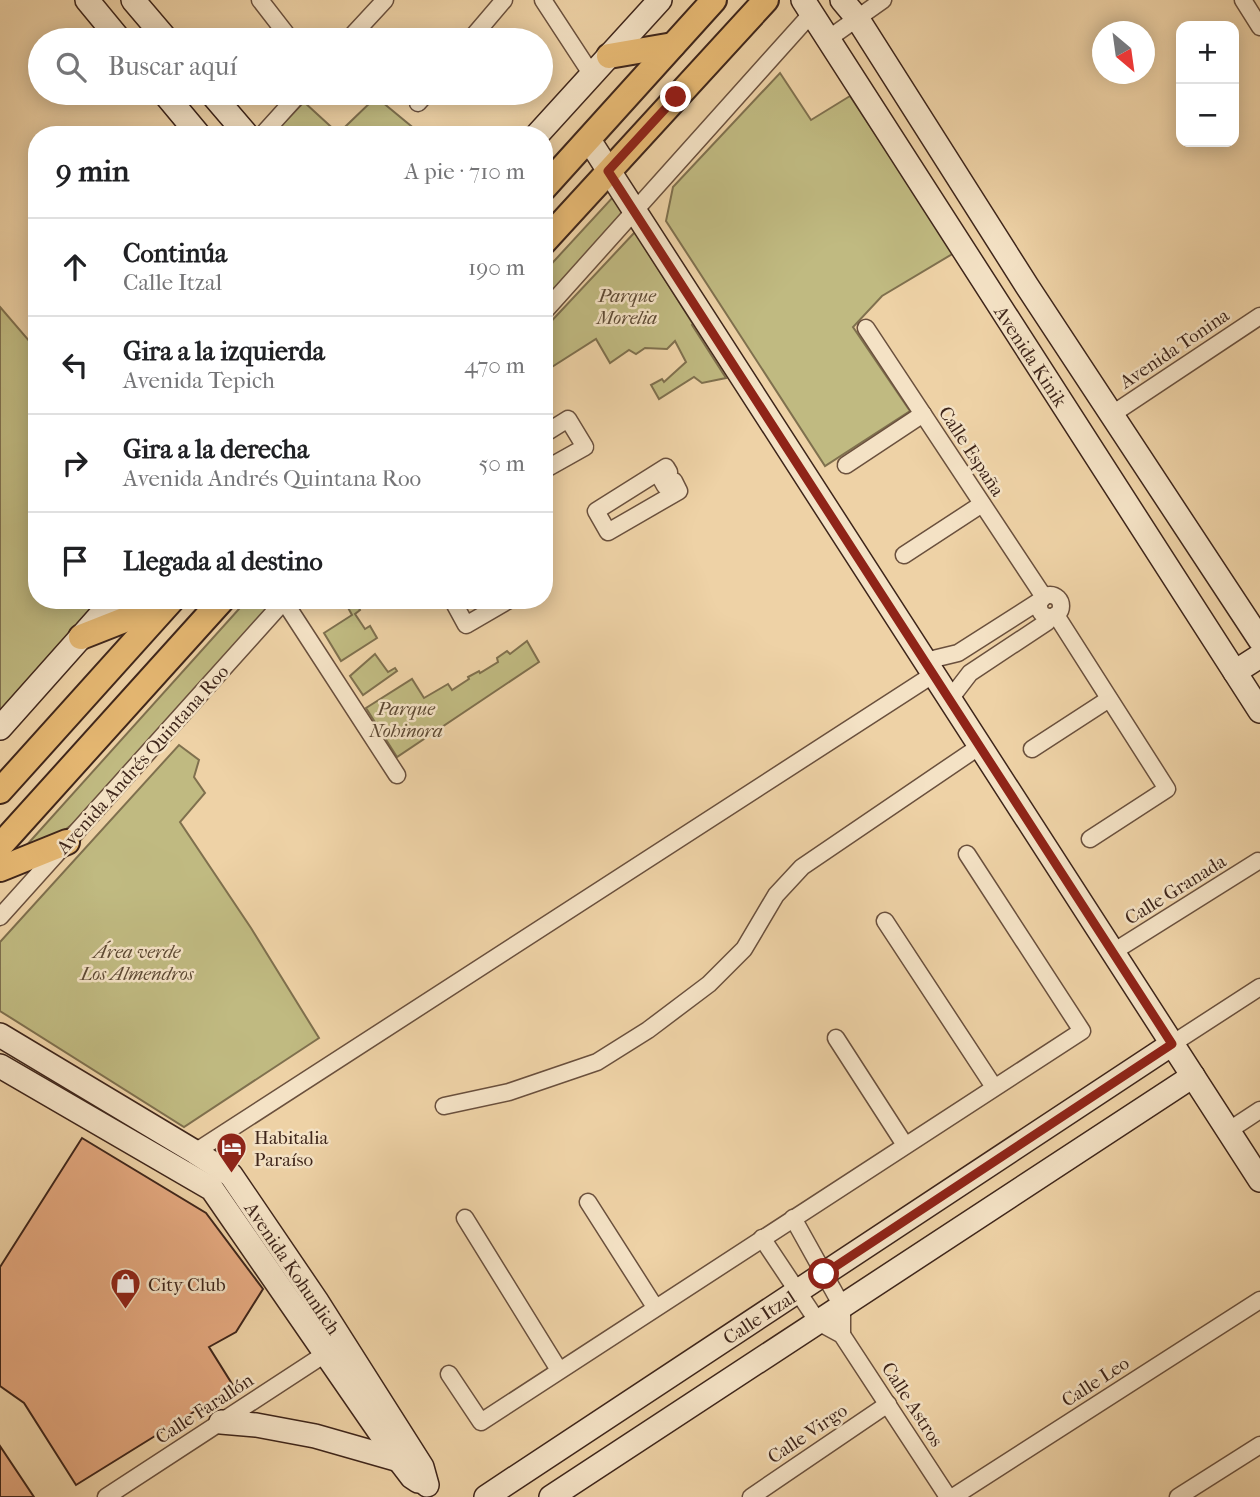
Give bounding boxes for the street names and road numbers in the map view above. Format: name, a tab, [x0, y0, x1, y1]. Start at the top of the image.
street label: Avenida Kinik	[989, 301, 1071, 411]
street label: Avenida Tonina	[1115, 304, 1234, 394]
street label: Calle España	[934, 402, 1009, 501]
street label: Avenida Andrés Quintana Roo	[51, 660, 234, 859]
street label: Calle Granada	[1121, 850, 1230, 930]
street label: Avenida Kohunlich	[239, 1197, 345, 1339]
street label: Calle Itzal	[719, 1286, 800, 1349]
street label: Calle Leo	[1058, 1352, 1134, 1412]
street label: Calle Astros	[877, 1358, 948, 1451]
street label: Calle Farallón	[152, 1369, 258, 1449]
street label: Calle Virgo	[764, 1399, 852, 1468]

